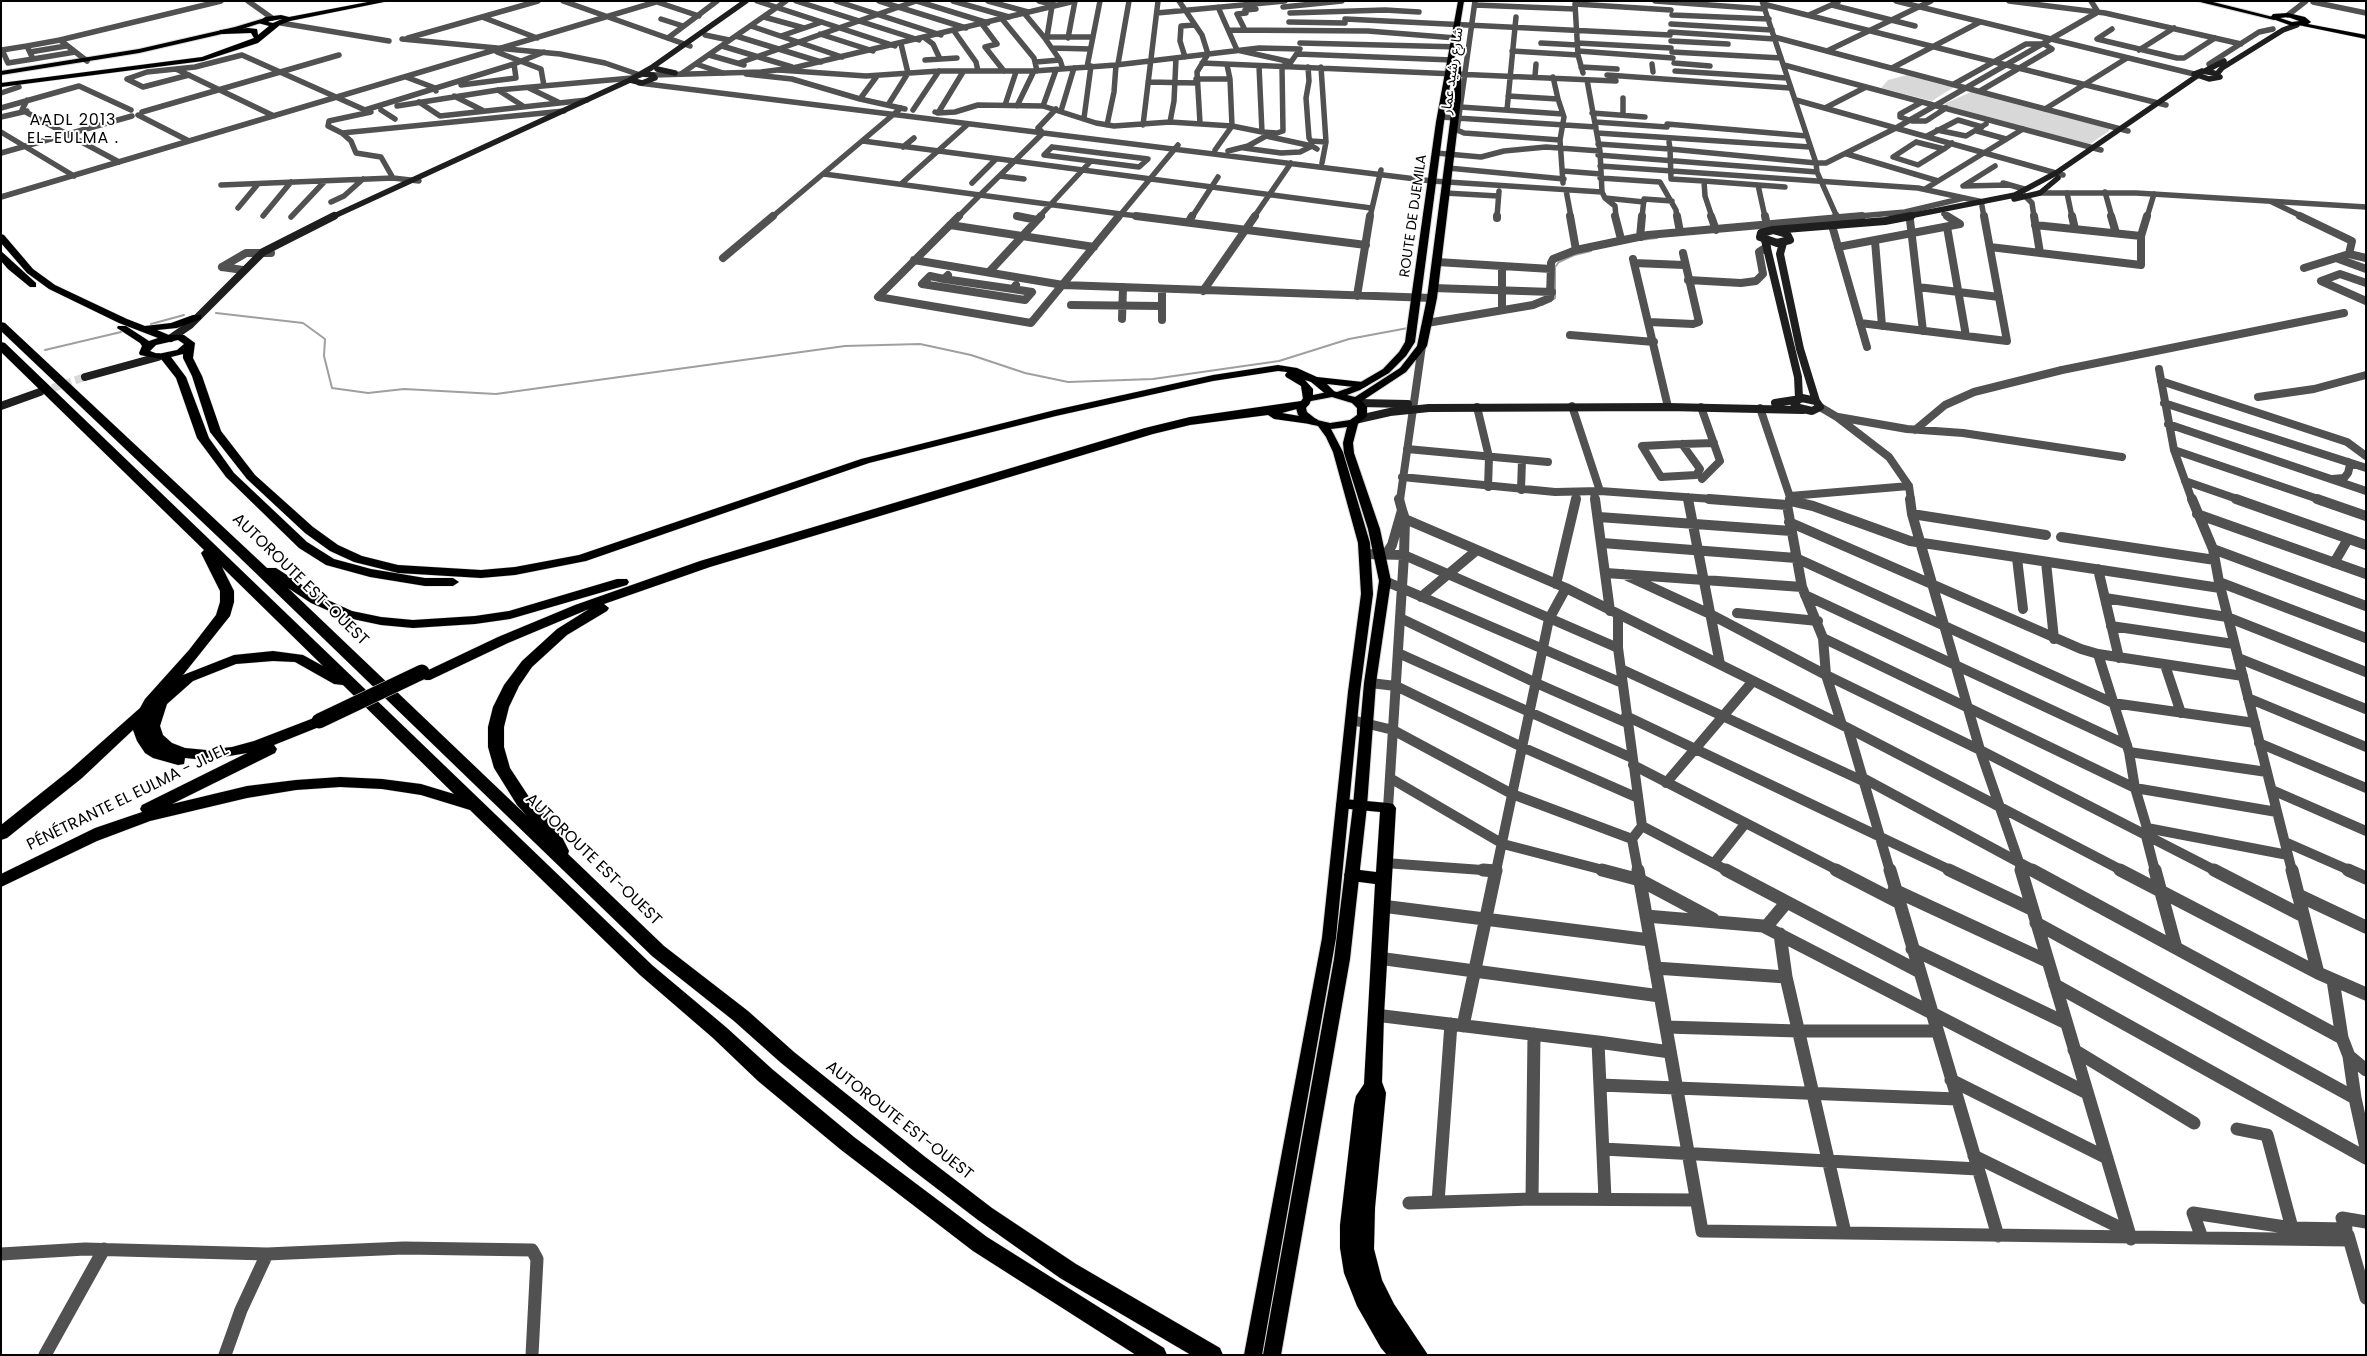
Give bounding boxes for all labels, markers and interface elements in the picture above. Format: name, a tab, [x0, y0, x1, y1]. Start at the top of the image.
street label: شارع رشيد عمار	[1439, 27, 1467, 115]
district label: AADL 2013 EL-EULMA .	[26, 111, 120, 149]
street label: ROUTE DE DJEMILA	[1397, 154, 1431, 278]
street label: AUTOROUTE EST-OUEST	[228, 510, 372, 650]
street label: PÉNÉTRANTE EL EULMA - JIJEL	[24, 741, 232, 855]
street label: AUTOROUTE EST-OUEST	[521, 790, 665, 930]
street label: AUTOROUTE EST-OUEST	[821, 1057, 977, 1185]

